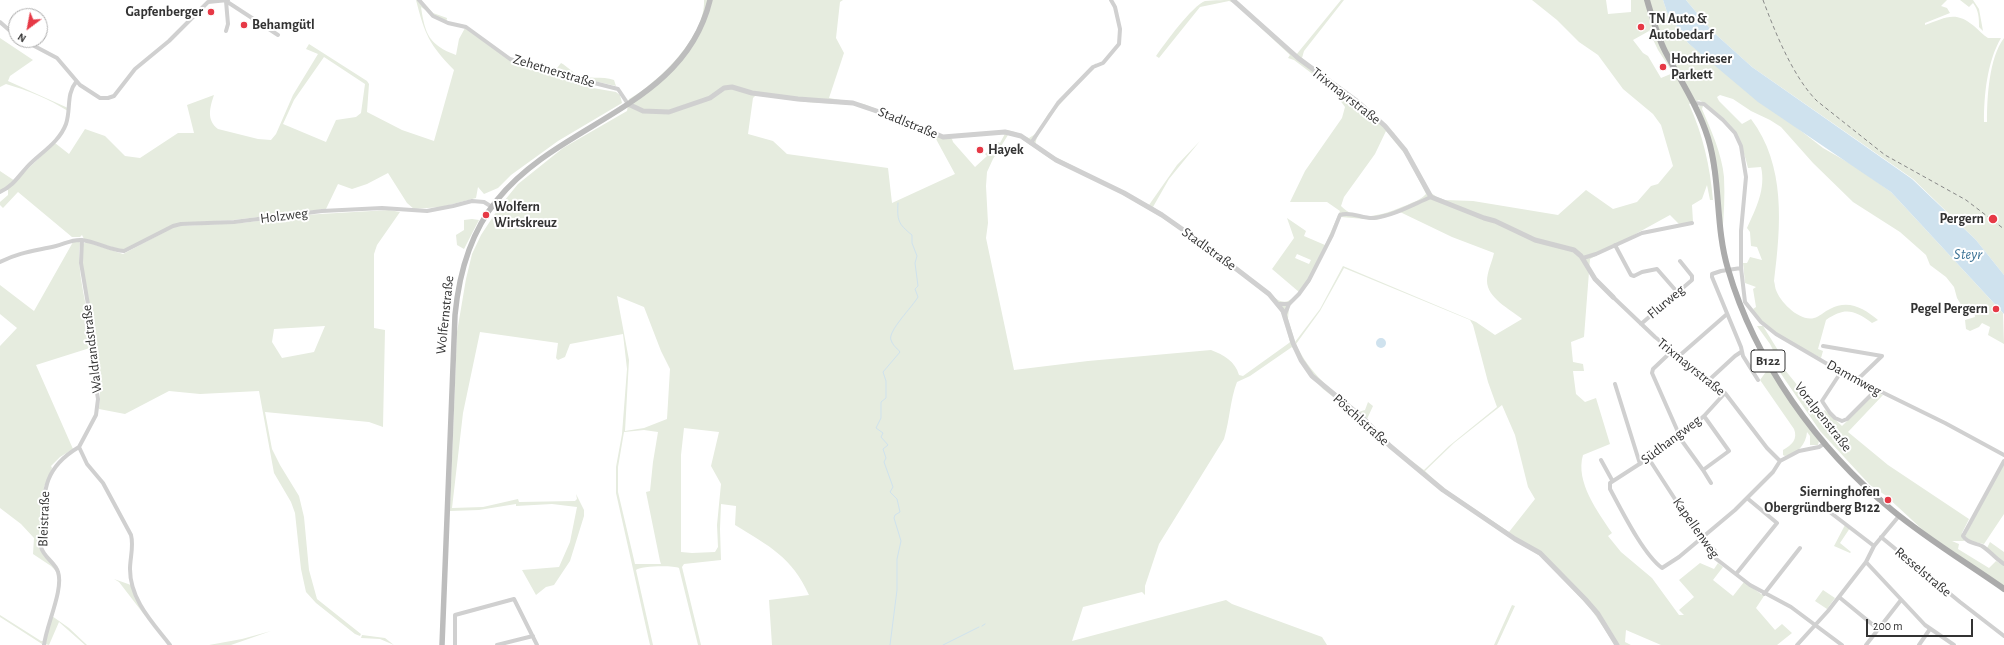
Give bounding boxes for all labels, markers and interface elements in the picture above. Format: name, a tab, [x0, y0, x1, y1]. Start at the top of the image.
place label: Gapfenberger	[125, 4, 203, 20]
marker: Gapfenberger	[206, 7, 216, 17]
north arrow	[8, 8, 48, 48]
place label: TN Auto & Autobedarf	[1649, 11, 1713, 44]
place label: Behamgütl	[252, 17, 315, 33]
marker: Behamgütl	[239, 20, 249, 30]
marker: TN Auto & Autobedarf	[1636, 22, 1646, 32]
text: N	[16, 31, 28, 44]
street label: Zehetnerstraße	[511, 51, 597, 91]
place label: Hochrieser Parkett	[1671, 51, 1732, 84]
marker: Hochrieser Parkett	[1658, 62, 1668, 72]
street label: Trixmayrstraße	[1308, 64, 1384, 128]
street label: Stadlstraße	[876, 103, 940, 143]
place label: Hayek	[988, 142, 1024, 158]
marker: Hayek	[975, 145, 985, 155]
place label: Wolfern Wirtskreuz	[494, 199, 557, 232]
street label: Holzweg	[259, 205, 309, 227]
marker: Wolfern Wirtskreuz	[481, 210, 491, 220]
place label: Pergern	[1939, 211, 1984, 227]
marker: Pergern	[1987, 213, 1999, 225]
street label: Stadlstraße	[1179, 224, 1239, 274]
water label: Steyr	[1954, 245, 1982, 263]
street label: Wolfernstraße	[433, 275, 457, 355]
street label: Flurweg	[1644, 282, 1688, 322]
place label: Pegel Pergern	[1910, 301, 1988, 317]
street label: Waldrandstraße	[78, 304, 106, 394]
marker: Pegel Pergern	[1991, 304, 2001, 314]
street label: Trixmayrstraße	[1654, 334, 1728, 400]
road number: B122	[1751, 350, 1785, 372]
street label: Dammweg	[1824, 356, 1884, 400]
street label: Voralpenstraße	[1791, 379, 1855, 455]
street label: Pöschlstraße	[1330, 390, 1392, 450]
street label: Südhangweg	[1638, 412, 1704, 468]
place label: Sierninghofen Obergründberg B122	[1764, 484, 1880, 516]
street label: Bleistraße	[35, 491, 53, 547]
street label: Kapellenweg	[1669, 494, 1723, 562]
marker: Sierninghofen Obergründberg B122	[1883, 495, 1893, 505]
street label: Resselstraße	[1891, 543, 1955, 601]
scale bar	[1868, 611, 1975, 637]
text: 200 m	[1873, 620, 1903, 632]

